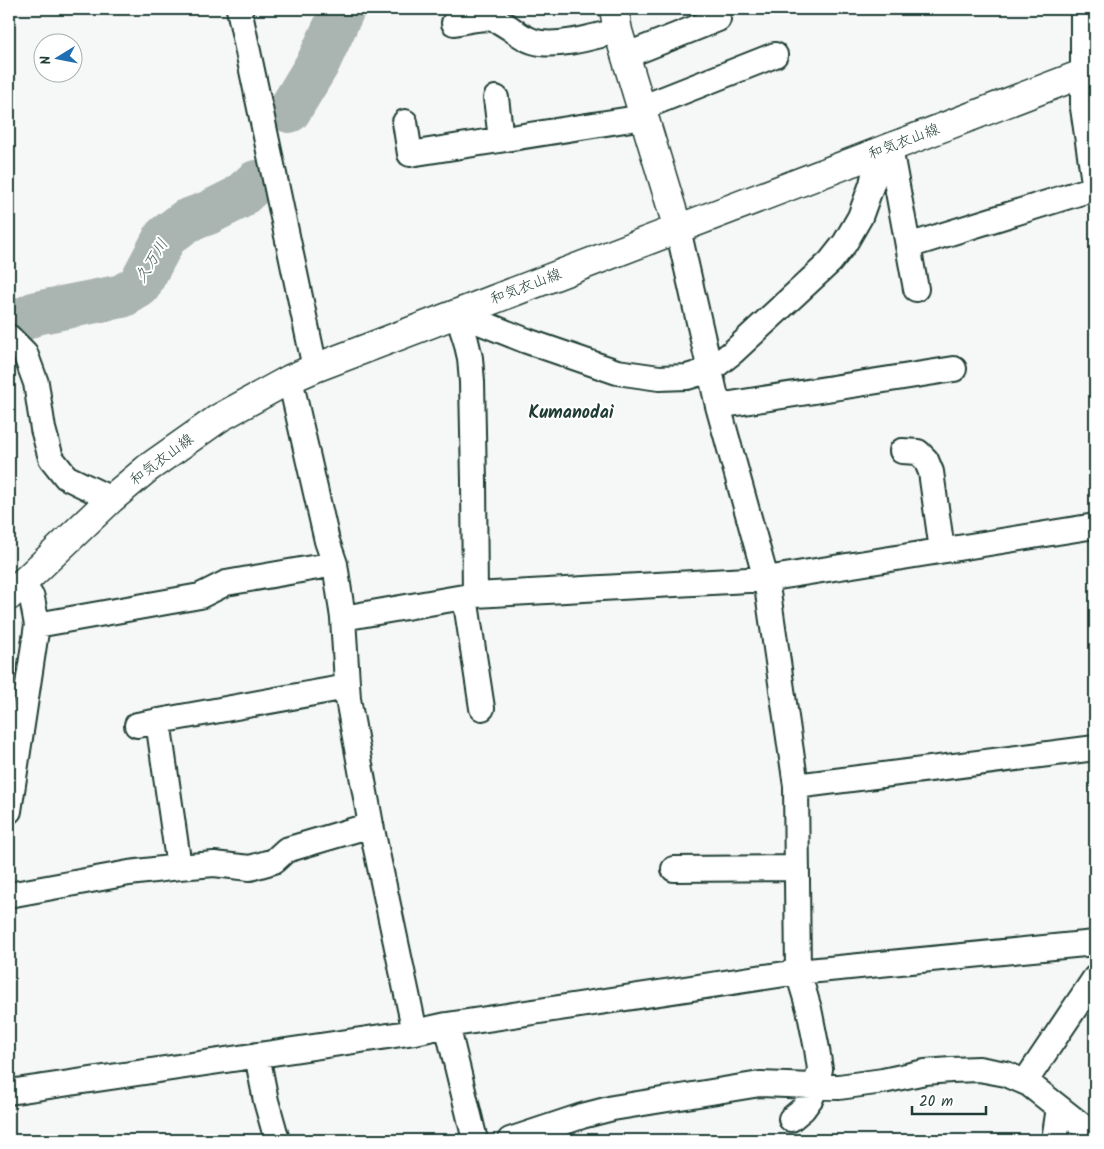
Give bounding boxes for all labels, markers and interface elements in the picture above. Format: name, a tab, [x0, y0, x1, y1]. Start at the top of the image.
north arrow	[32, 32, 82, 82]
text: N	[35, 54, 58, 66]
street label: 和気衣山線	[865, 117, 943, 167]
water label: 久万川	[129, 234, 175, 288]
street label: 和気衣山線	[487, 262, 565, 312]
district label: Kumanodai	[528, 399, 614, 428]
street label: 和気衣山線	[125, 428, 199, 492]
scale bar	[912, 1084, 985, 1116]
text: 20 m	[919, 1090, 953, 1114]

